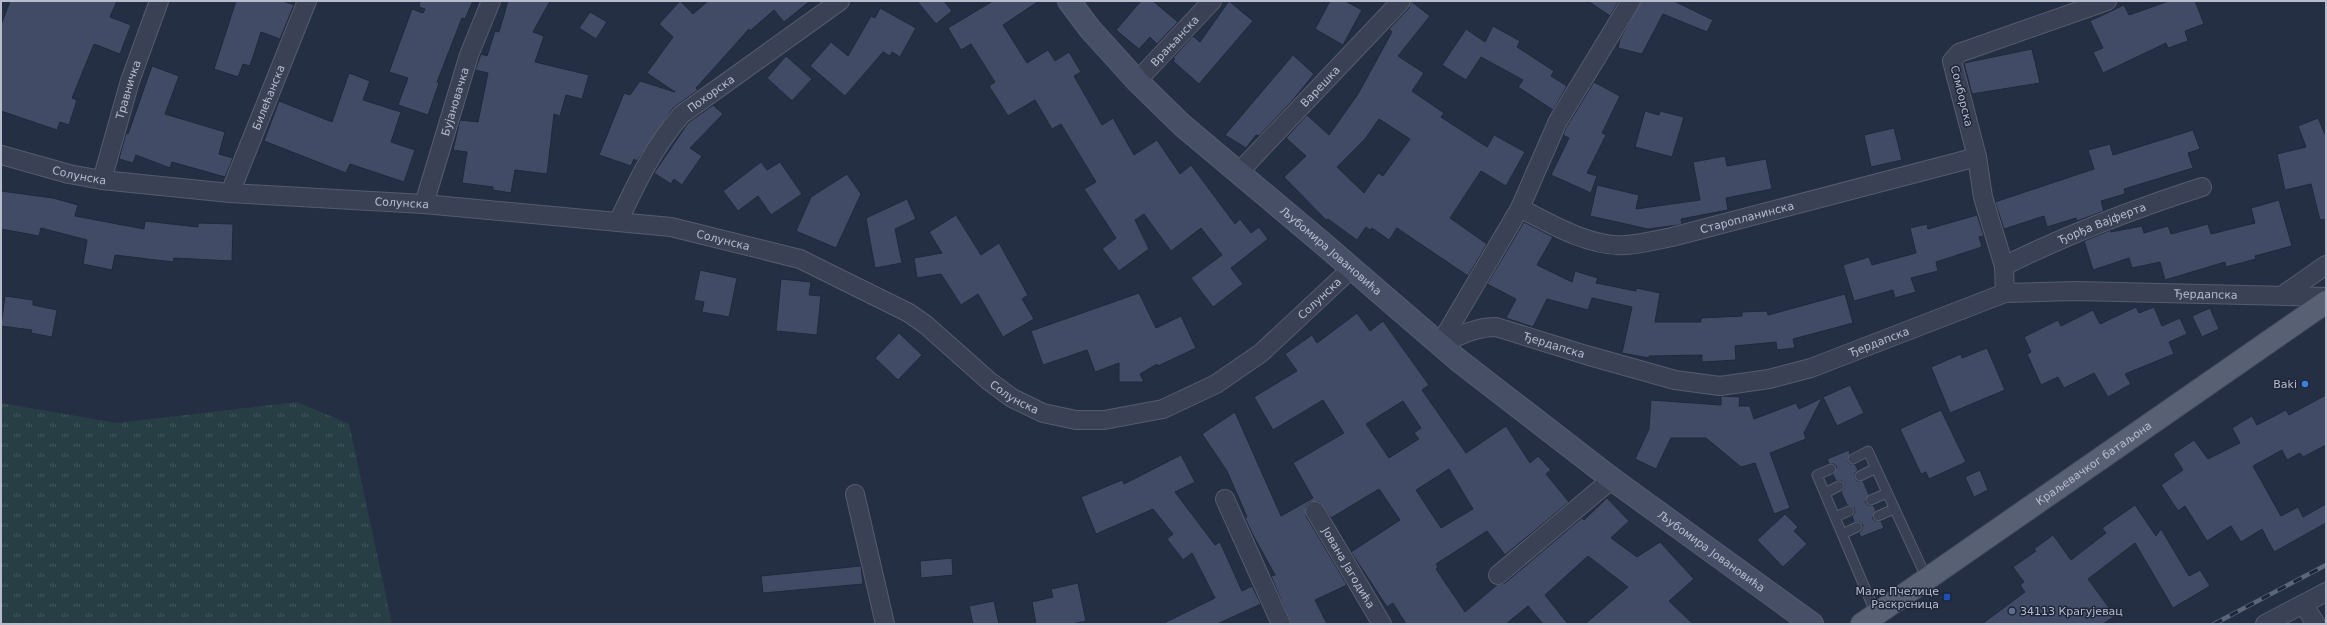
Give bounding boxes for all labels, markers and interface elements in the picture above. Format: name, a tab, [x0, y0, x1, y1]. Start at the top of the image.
street label: Врањанска	[1148, 13, 1202, 69]
street label: Травничка	[113, 59, 144, 122]
street label: Билећанска	[250, 63, 288, 132]
street label: Варешка	[1298, 64, 1343, 110]
street label: Сомборска	[1948, 64, 1975, 128]
street label: Бујановачка	[439, 66, 472, 138]
street label: Похорска	[685, 73, 737, 115]
street label: Солунска	[51, 164, 107, 187]
street label: Солунска	[374, 195, 430, 211]
street label: Старопланинска	[1699, 199, 1796, 236]
street label: Ђорђа Вајферта	[2055, 201, 2148, 247]
street label: Љубомира Јовановића	[1277, 204, 1384, 298]
street label: Солунска	[695, 228, 751, 253]
street label: Солунска	[1295, 275, 1344, 322]
street label: Ђердапска	[2173, 287, 2238, 302]
street label: Ђердапска	[1846, 325, 1911, 360]
street label: Ђердапска	[1521, 330, 1586, 361]
street label: Солунска	[987, 378, 1041, 417]
place label: Baki	[2273, 378, 2297, 391]
marker: Baki	[2300, 379, 2310, 389]
street label: Краљевачког батаљона	[2034, 419, 2154, 508]
street label: Љубомира Јовановића	[1655, 508, 1767, 595]
street label: Јована Јагодића	[1319, 524, 1377, 611]
place label: Мале Пчелице Раскрсница	[1856, 585, 1939, 611]
marker: Мале Пчелице Раскрсница	[1942, 592, 1952, 602]
place label: 34113 Крагујевац	[2020, 605, 2123, 618]
marker: 34113 Крагујевац	[2007, 606, 2017, 616]

